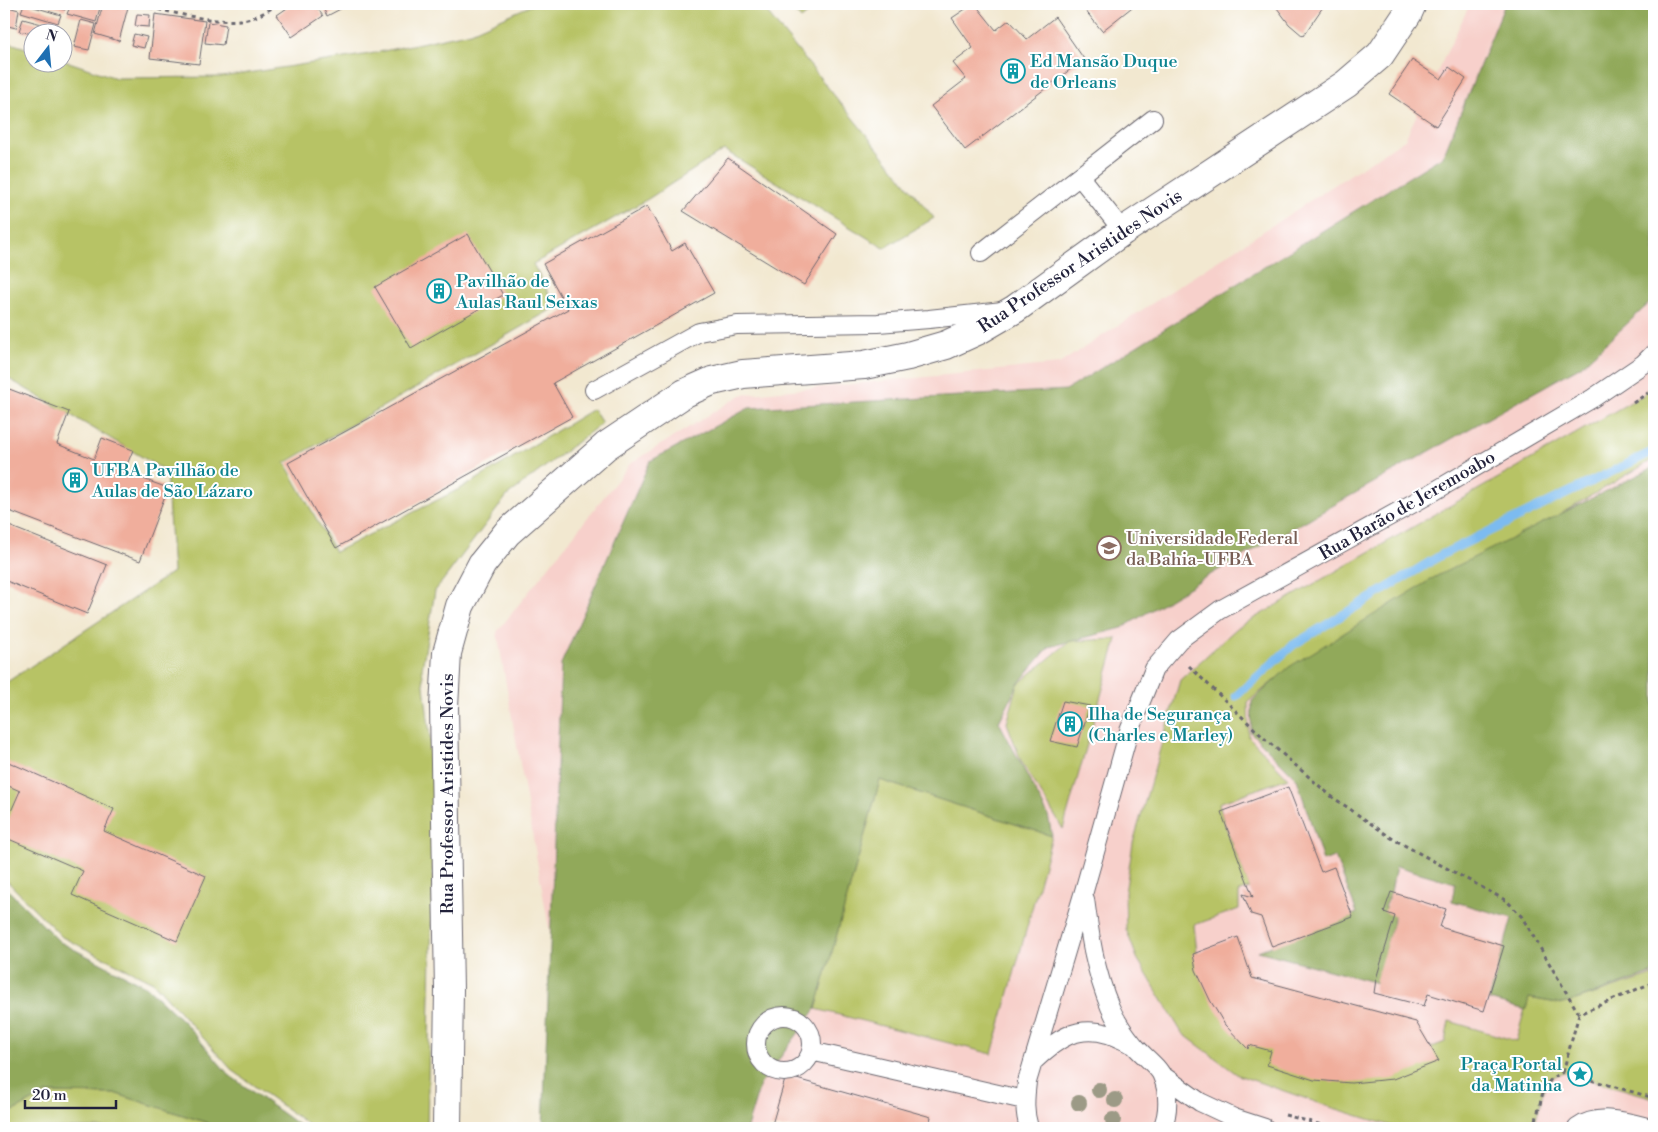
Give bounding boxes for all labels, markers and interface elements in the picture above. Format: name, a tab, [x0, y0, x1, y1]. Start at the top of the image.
north arrow	[22, 22, 72, 72]
text: N	[44, 26, 59, 47]
place label: Ed Mansão Duque de Orleans	[1030, 50, 1178, 94]
building icon: Ed Mansão Duque de Orleans	[1000, 58, 1026, 84]
street label: Rua Professor Aristides Novis	[974, 184, 1187, 338]
place label: Pavilhão de Aulas Raul Seixas	[455, 270, 598, 314]
building icon: Pavilhão de Aulas Raul Seixas	[426, 278, 452, 304]
street label: Rua Barão de Jeremoabo	[1315, 446, 1500, 565]
place label: UFBA Pavilhão de Aulas de São Lázaro	[91, 459, 253, 503]
building icon: UFBA Pavilhão de Aulas de São Lázaro	[62, 467, 88, 493]
place label: Universidade Federal da Bahia-UFBA	[1126, 527, 1299, 571]
school or university icon: Universidade Federal da Bahia-UFBA	[1096, 535, 1122, 561]
street label: Rua Professor Aristides Novis	[436, 673, 459, 915]
place label: Ilha de Segurança (Charles e Marley)	[1088, 703, 1233, 747]
building icon: Ilha de Segurança (Charles e Marley)	[1057, 711, 1083, 737]
place label: Praça Portal da Matinha	[1460, 1053, 1563, 1097]
place icon: Praça Portal da Matinha	[1567, 1061, 1593, 1087]
scale bar	[25, 1077, 116, 1109]
text: 20 m	[32, 1086, 67, 1105]

